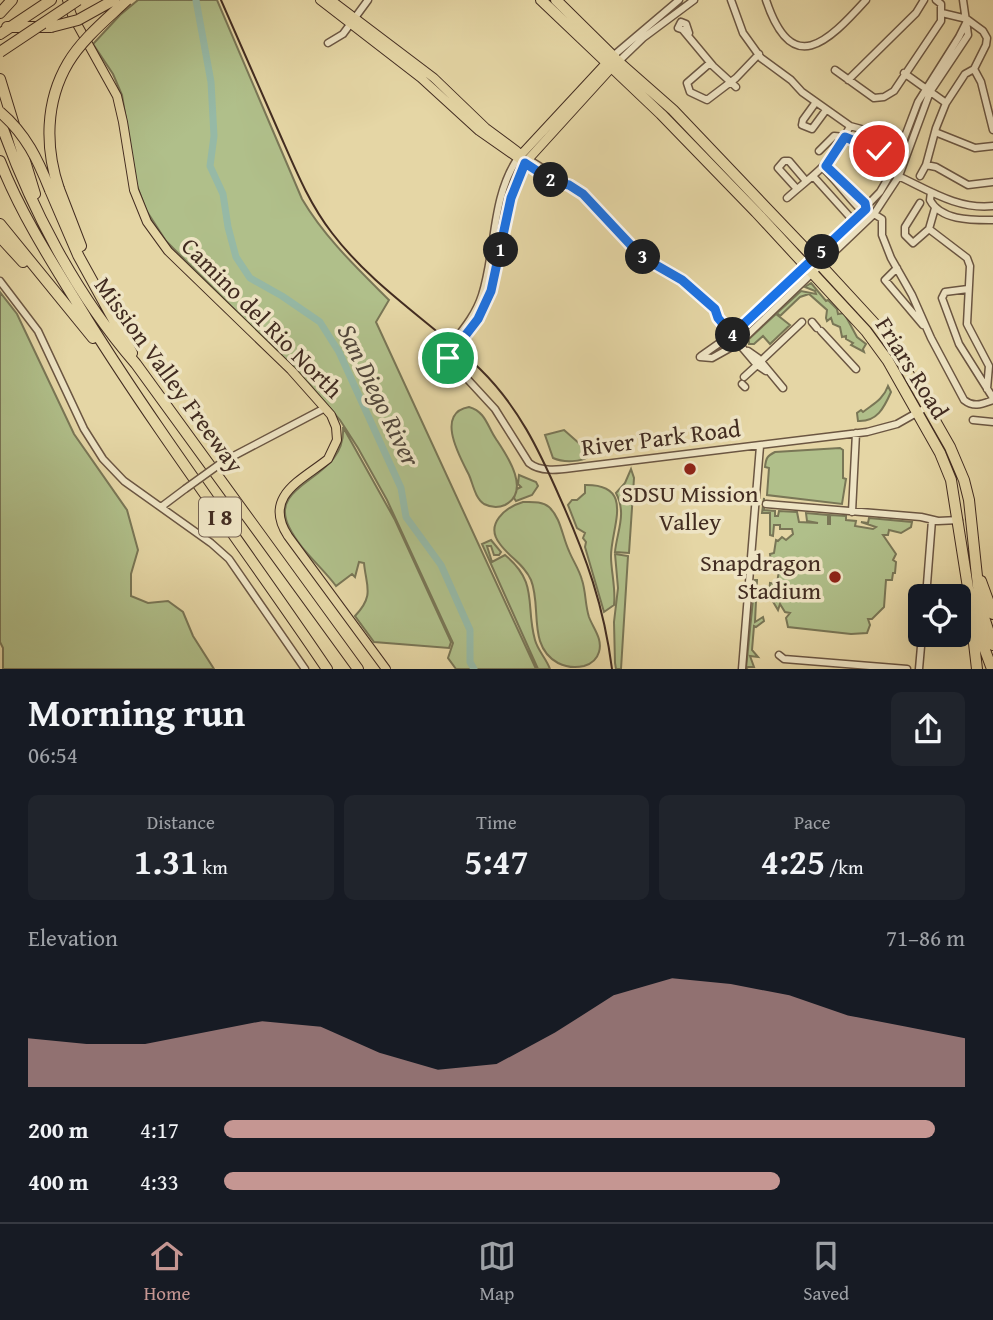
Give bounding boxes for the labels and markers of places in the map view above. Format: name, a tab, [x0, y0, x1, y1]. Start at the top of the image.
pin	[849, 121, 909, 181]
pin: 2	[534, 162, 568, 198]
pin: 1	[484, 232, 518, 268]
pin: 5	[804, 234, 840, 270]
pin: 3	[626, 240, 660, 274]
pin: 4	[716, 318, 750, 352]
pin	[418, 328, 478, 388]
marker: SDSU Mission Valley	[682, 461, 698, 477]
place label: SDSU Mission Valley	[621, 476, 759, 539]
place label: Snapdragon Stadium	[700, 545, 822, 608]
marker: Snapdragon Stadium	[827, 569, 843, 585]

